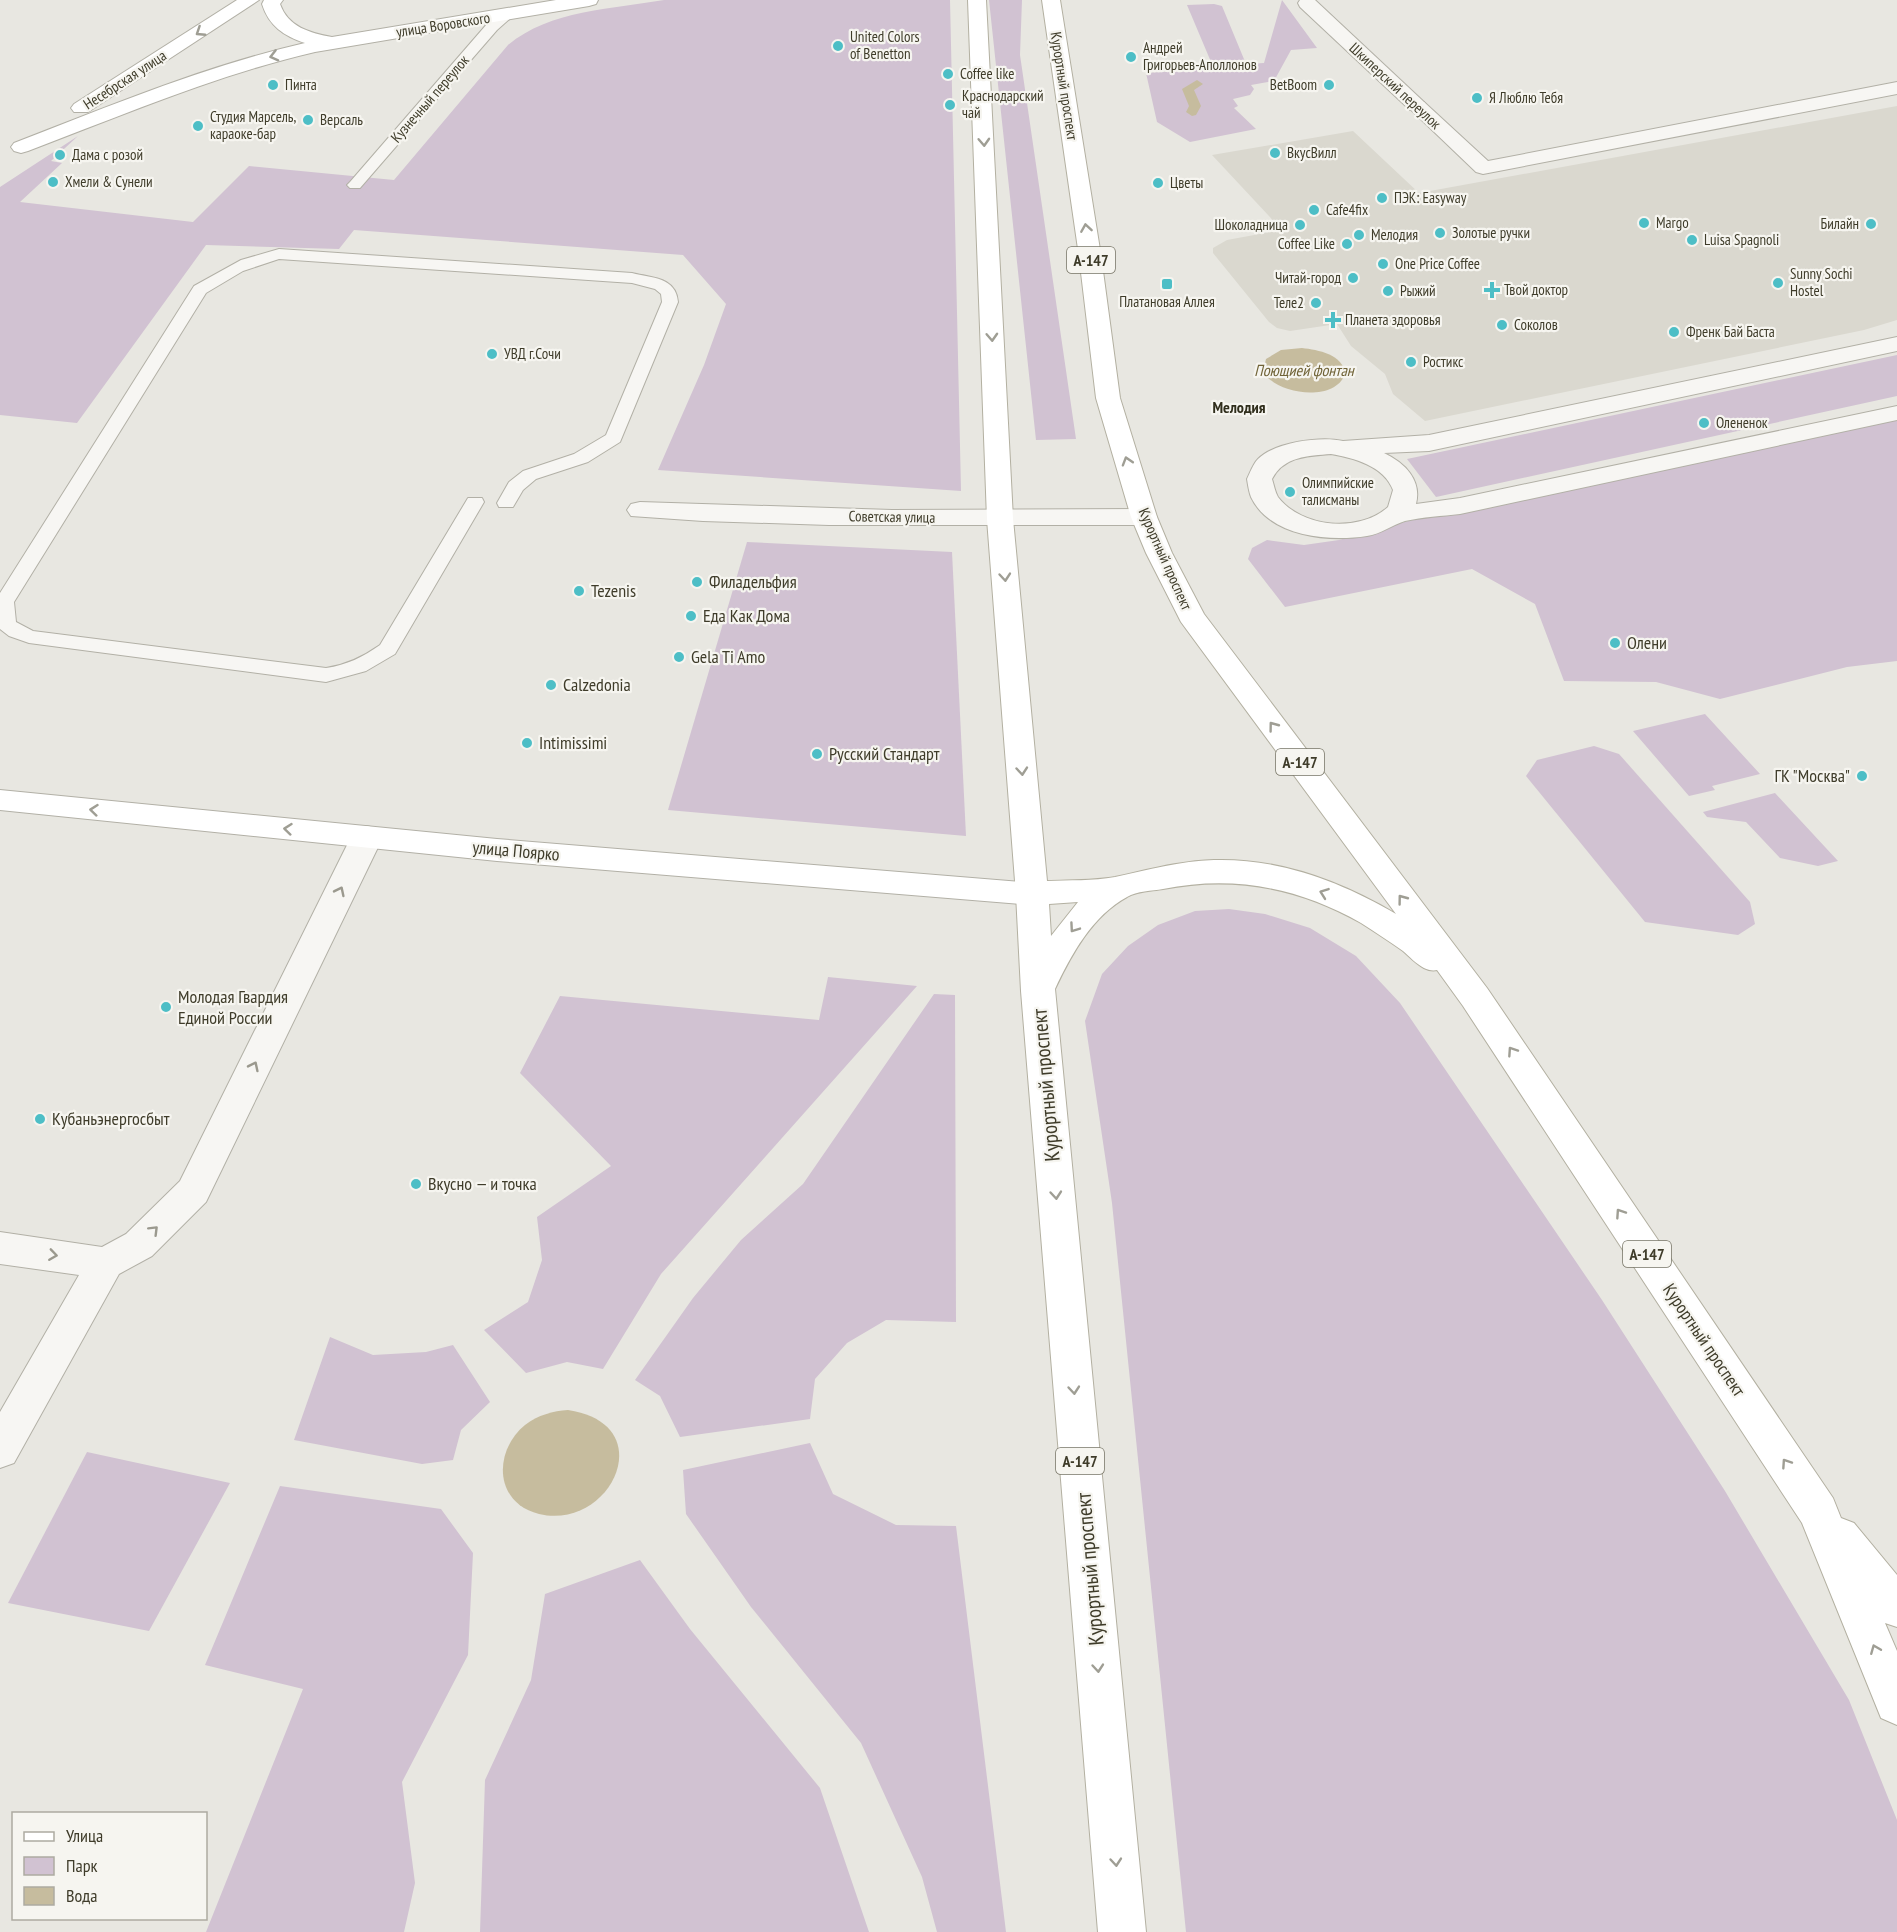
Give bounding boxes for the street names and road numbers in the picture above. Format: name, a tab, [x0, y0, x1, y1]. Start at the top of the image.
street label: улица Воровского	[395, 8, 491, 41]
street label: Курортный проспект	[1047, 30, 1082, 142]
street label: Шкиперский переулок	[1346, 38, 1445, 133]
street label: Несебрская улица	[80, 46, 170, 113]
street label: Кузнечный переулок	[386, 51, 473, 146]
road number: А-147	[1067, 247, 1115, 273]
street label: Курортный проспект	[1135, 505, 1196, 613]
street label: Советская улица	[849, 506, 935, 527]
road number: А-147	[1276, 749, 1324, 775]
street label: улица Поярко	[472, 835, 561, 866]
street label: Курортный проспект	[1025, 1007, 1066, 1163]
road number: А-147	[1623, 1241, 1671, 1267]
street label: Курортный проспект	[1658, 1279, 1751, 1401]
road number: А-147	[1056, 1448, 1104, 1474]
street label: Курортный проспект	[1069, 1491, 1110, 1647]

